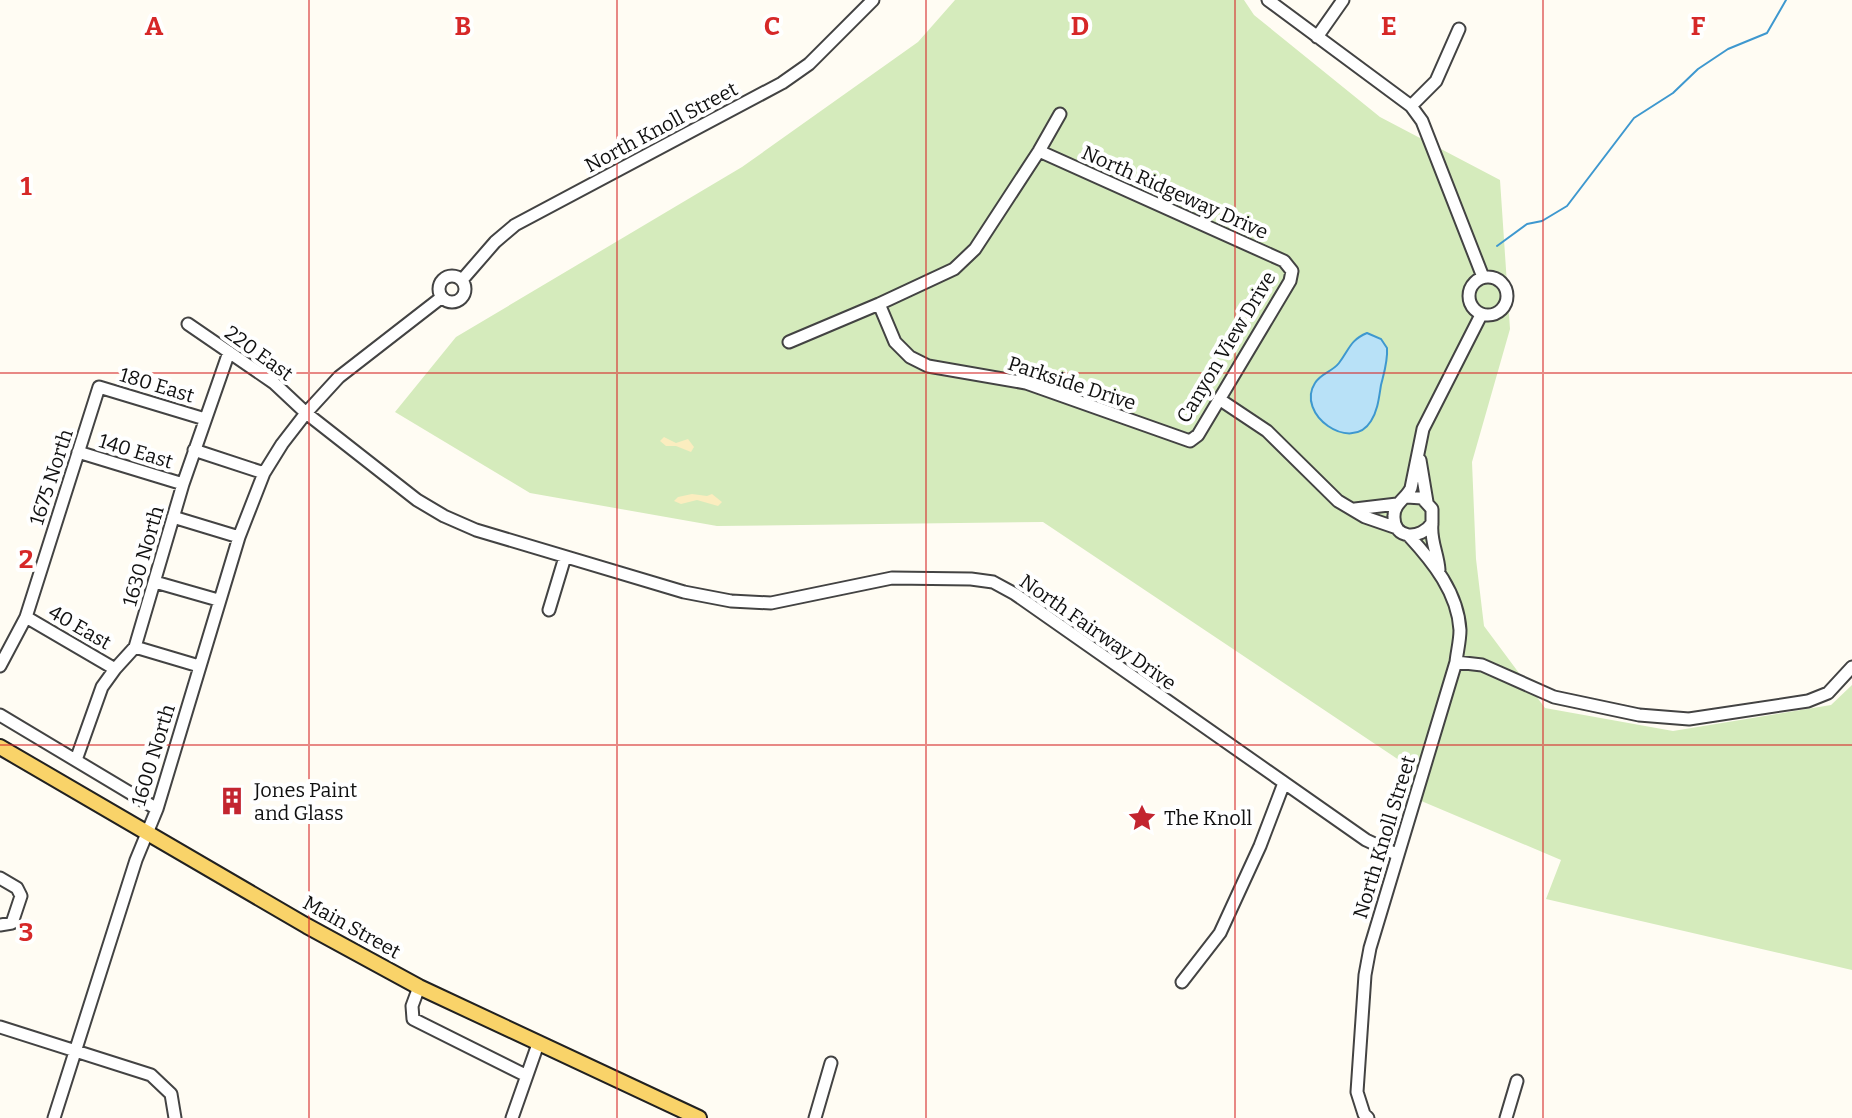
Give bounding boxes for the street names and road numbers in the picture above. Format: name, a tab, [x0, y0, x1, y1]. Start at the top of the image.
street label: North Knoll Street	[581, 77, 741, 177]
street label: North Ridgeway Drive	[1078, 140, 1272, 244]
street label: Canyon View Drive	[1171, 267, 1281, 427]
street label: 220 East	[220, 320, 298, 386]
street label: Parkside Drive	[1005, 351, 1139, 415]
street label: 180 East	[117, 362, 197, 408]
street label: 1675 North	[24, 426, 78, 528]
street label: 140 East	[96, 428, 176, 474]
street label: 1630 North	[117, 503, 169, 609]
street label: North Fairway Drive	[1015, 569, 1181, 695]
street label: 40 East	[44, 600, 116, 654]
street label: 1600 North	[126, 701, 180, 809]
street label: North Knoll Street	[1348, 753, 1420, 921]
street label: Main Street	[299, 890, 405, 964]

